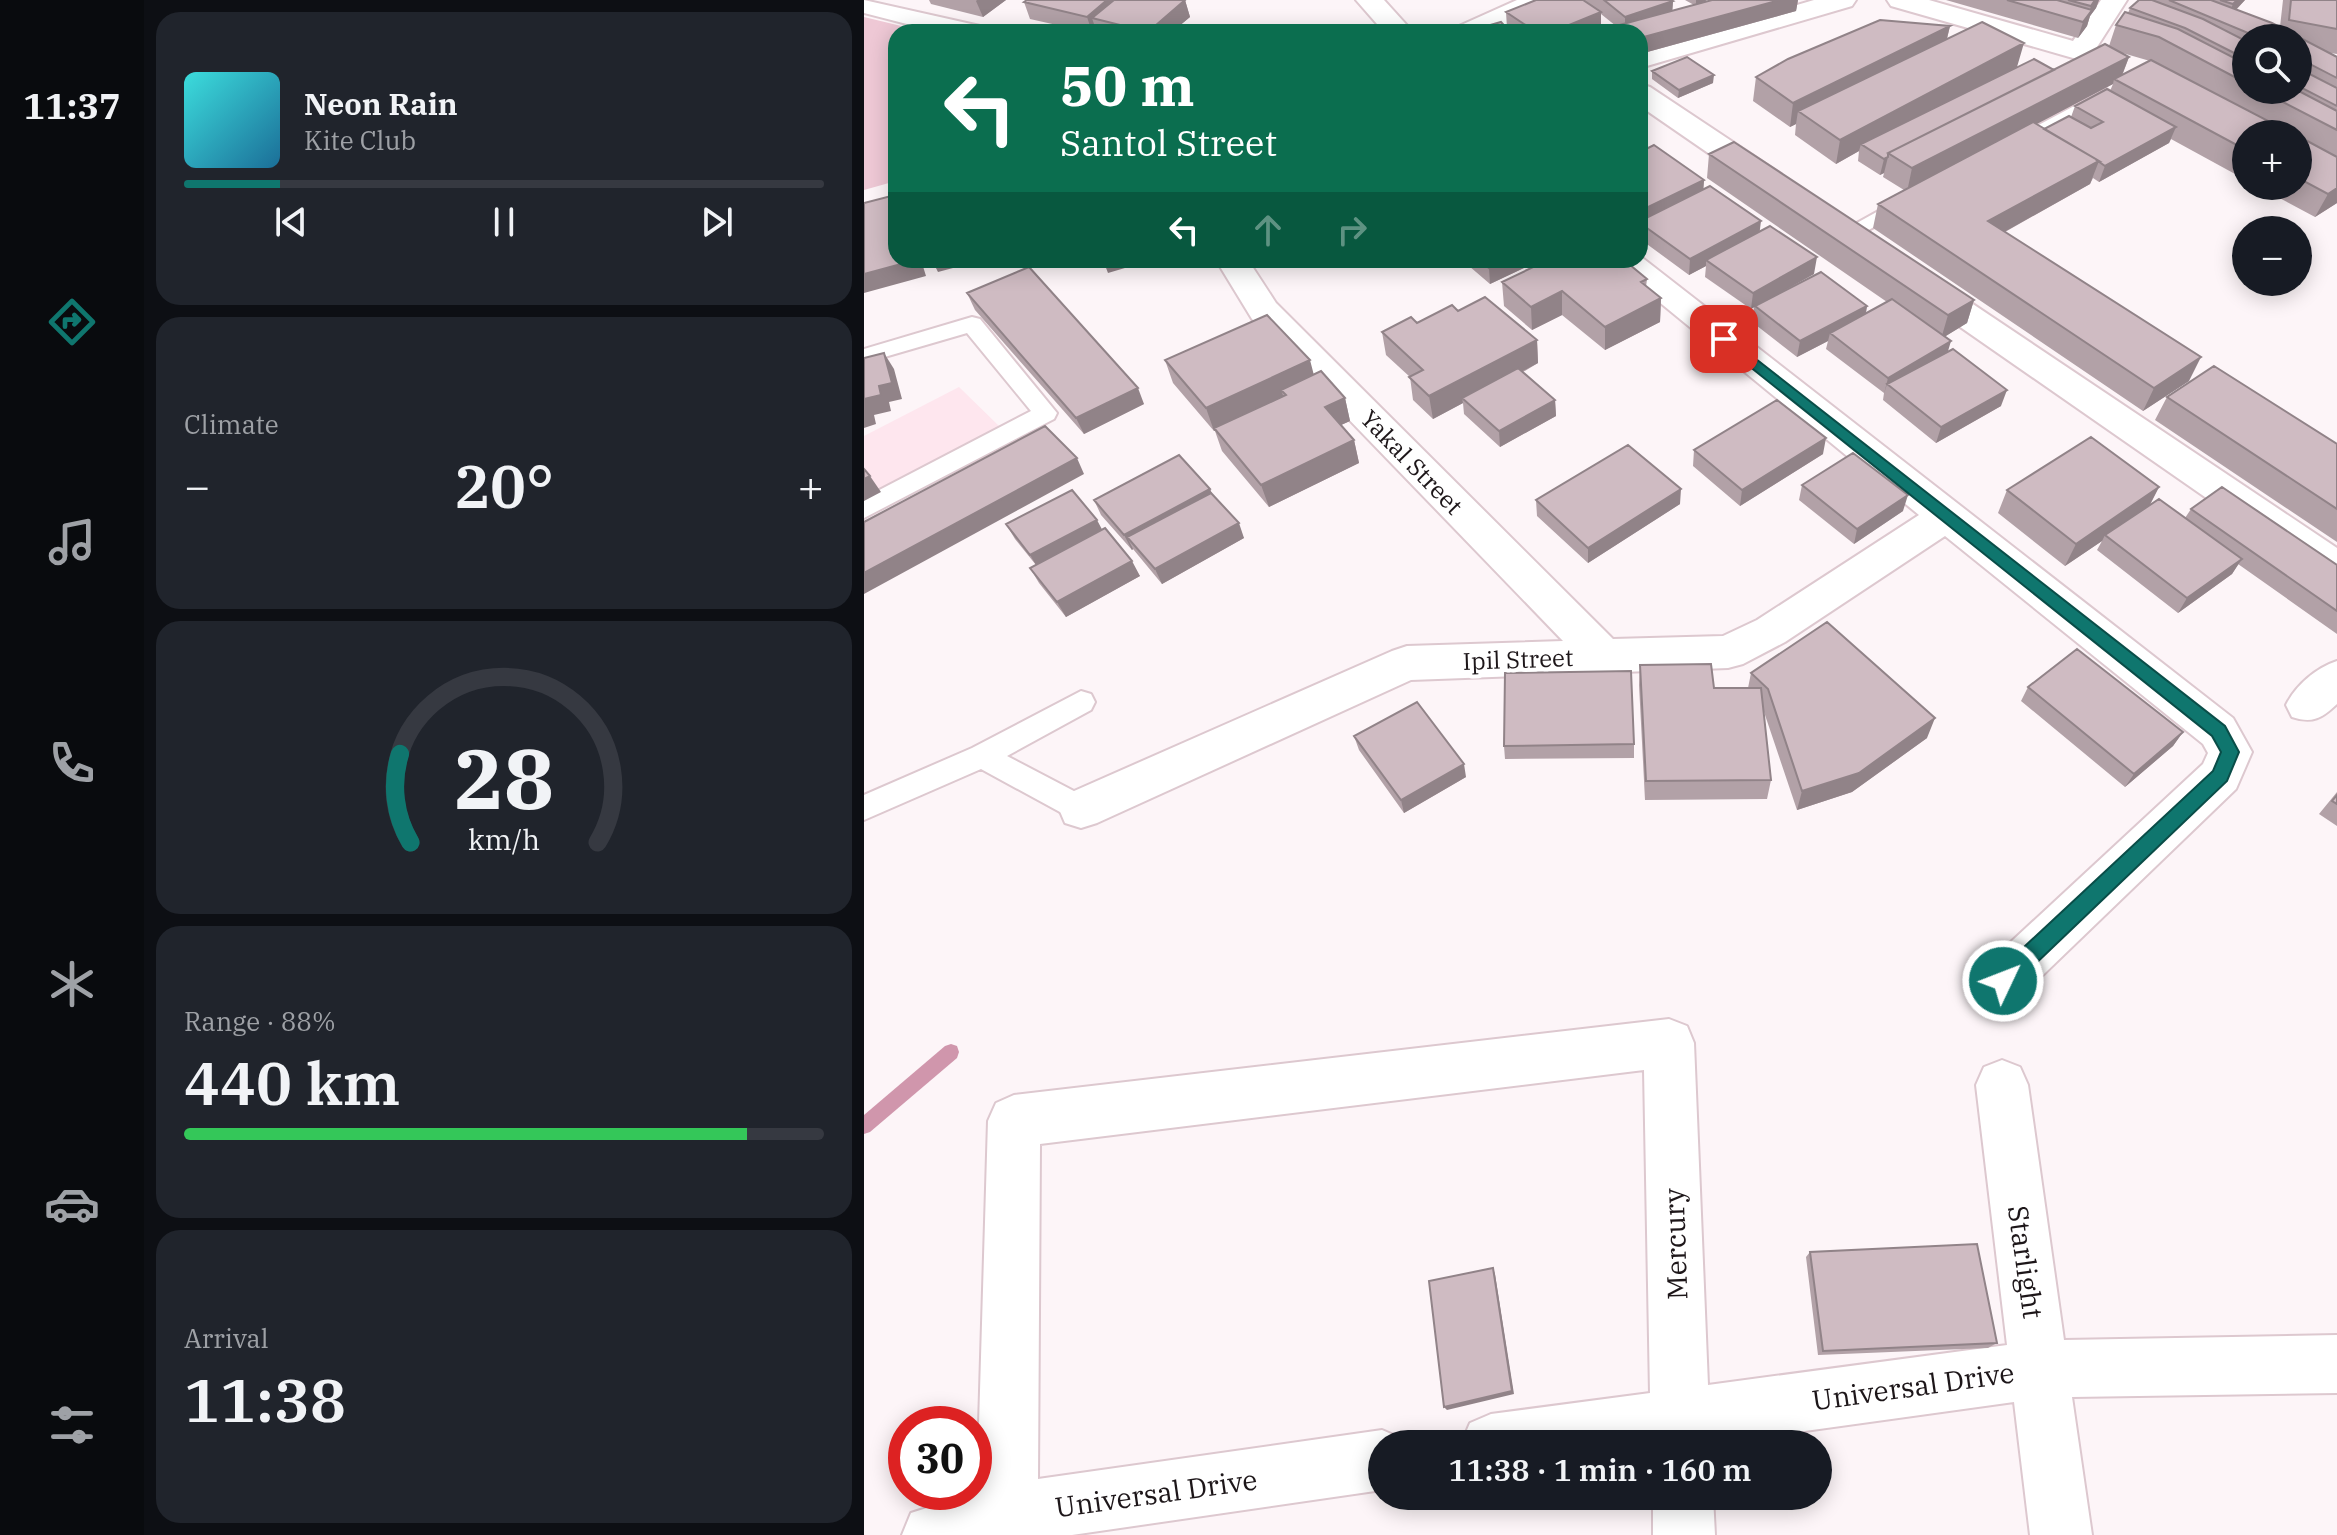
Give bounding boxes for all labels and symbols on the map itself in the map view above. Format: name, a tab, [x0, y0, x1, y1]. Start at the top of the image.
pin	[1690, 305, 1758, 373]
street label: Yakal Street	[1354, 403, 1470, 521]
street label: Ipil Street	[1462, 641, 1574, 677]
position arrow	[1961, 939, 2045, 1023]
street label: Mercury	[1655, 1187, 1695, 1301]
street label: Starlight	[2000, 1203, 2052, 1321]
street label: Universal Drive	[1809, 1353, 2017, 1419]
speed limit sign: 30	[888, 1406, 992, 1510]
street label: Universal Drive	[1052, 1460, 1260, 1526]

